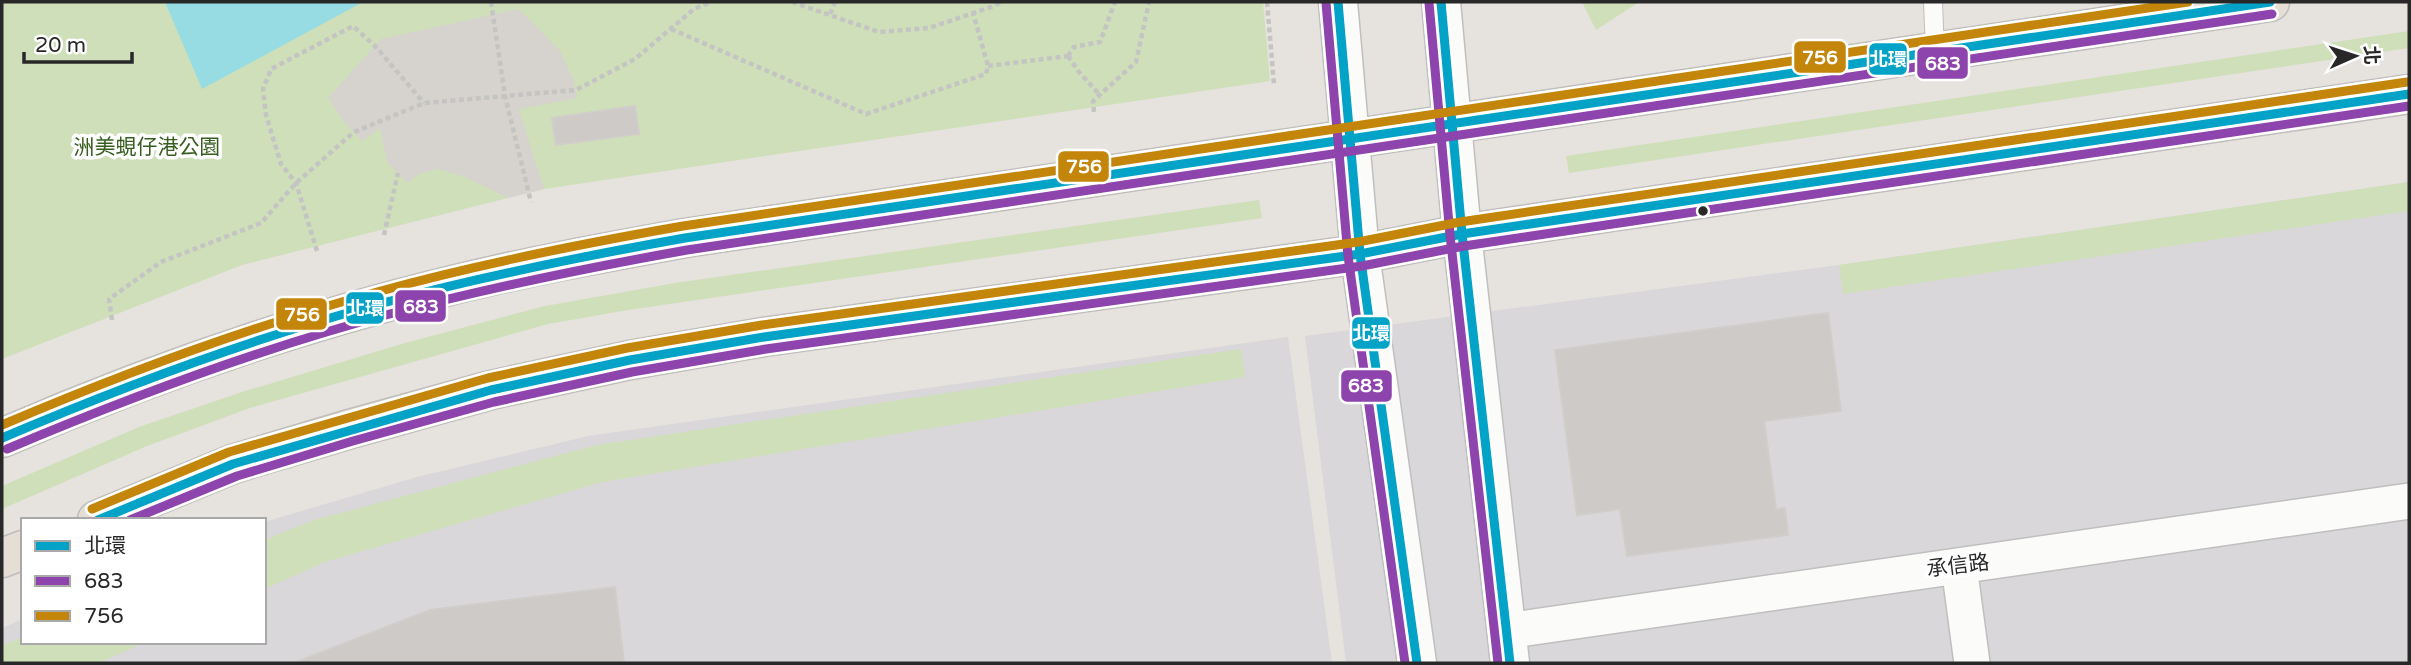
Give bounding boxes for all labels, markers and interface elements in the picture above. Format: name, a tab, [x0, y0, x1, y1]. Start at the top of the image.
scale bar	[24, 21, 133, 65]
north arrow	[2320, 21, 2390, 91]
text: 20 m	[35, 33, 86, 58]
line badge: 756	[1793, 40, 1847, 74]
line badge: 北環	[1868, 42, 1908, 76]
text: 北	[2359, 45, 2382, 65]
line badge: 683	[1916, 46, 1969, 80]
text: 756	[1802, 47, 1838, 69]
text: 北環	[1869, 49, 1907, 71]
text: 683	[1925, 53, 1961, 75]
park label: 洲美蜆仔港公園	[74, 135, 221, 160]
line badge: 756	[1057, 150, 1110, 183]
text: 756	[1066, 156, 1102, 178]
unlabelled marker	[1696, 204, 1710, 218]
line badge: 683	[394, 289, 447, 323]
line badge: 北環	[345, 291, 385, 325]
text: 683	[403, 296, 439, 318]
line badge: 756	[275, 297, 328, 331]
text: 北環	[346, 298, 384, 320]
text: 756	[284, 304, 320, 326]
line badge: 北環	[1351, 316, 1391, 350]
text: 北環	[1352, 323, 1390, 345]
line badge: 683	[1340, 369, 1393, 403]
text: 683	[1348, 375, 1384, 397]
legend	[21, 518, 266, 644]
text: 北環	[84, 534, 126, 559]
street label: 承信路	[1925, 550, 1991, 582]
text: 683	[84, 569, 124, 594]
text: 756	[84, 604, 124, 629]

